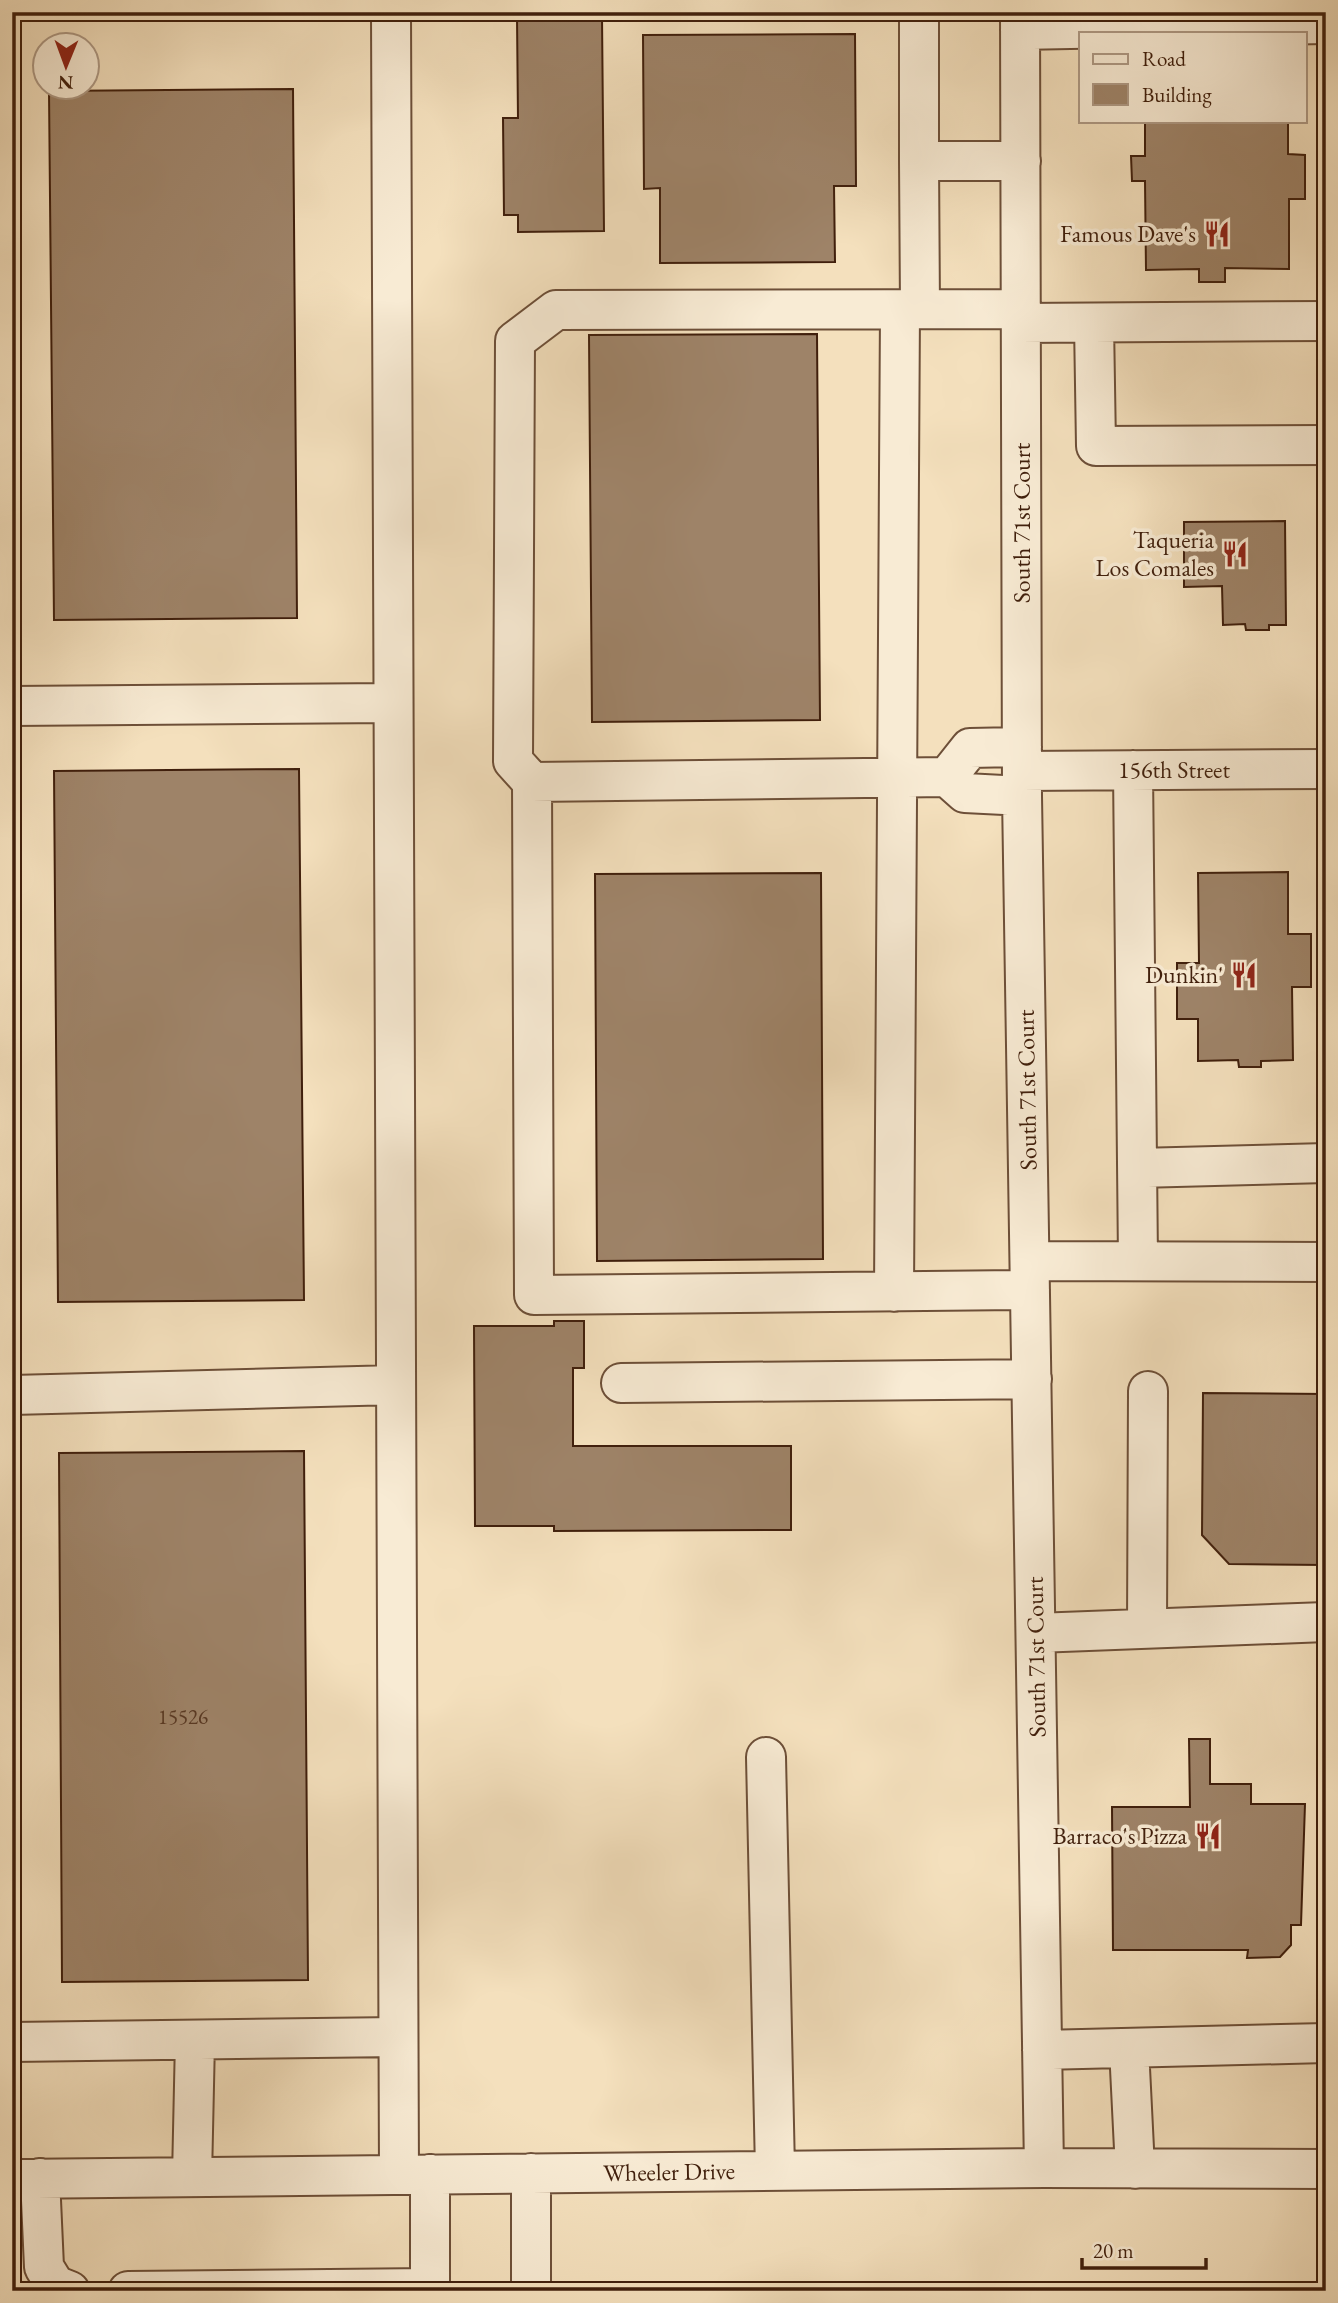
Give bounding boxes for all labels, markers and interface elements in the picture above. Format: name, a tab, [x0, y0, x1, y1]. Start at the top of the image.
north arrow	[32, 32, 102, 102]
legend	[1079, 32, 1306, 122]
text: Road	[1142, 45, 1186, 72]
text: N	[57, 70, 74, 95]
text: Building	[1142, 81, 1212, 108]
place label: Famous Dave's	[1060, 218, 1196, 249]
restaurant icon: Famous Dave's	[1202, 219, 1232, 249]
street label: South 71st Court	[1006, 442, 1037, 603]
place label: Taqueria Los Comales	[1096, 524, 1214, 583]
restaurant icon: Taqueria Los Comales	[1220, 539, 1250, 569]
street label: 156th Street	[1118, 754, 1230, 785]
place label: Dunkin'	[1145, 959, 1223, 990]
restaurant icon: Dunkin'	[1229, 960, 1259, 990]
street label: South 71st Court	[1010, 1009, 1043, 1171]
street label: South 71st Court	[1019, 1576, 1052, 1738]
house number: 15526	[158, 1703, 208, 1730]
place label: Barraco's Pizza	[1052, 1820, 1187, 1851]
restaurant icon: Barraco's Pizza	[1193, 1821, 1223, 1851]
street label: Wheeler Drive	[603, 2155, 735, 2188]
scale bar	[1082, 2226, 1207, 2270]
text: 20 m	[1093, 2237, 1134, 2264]

